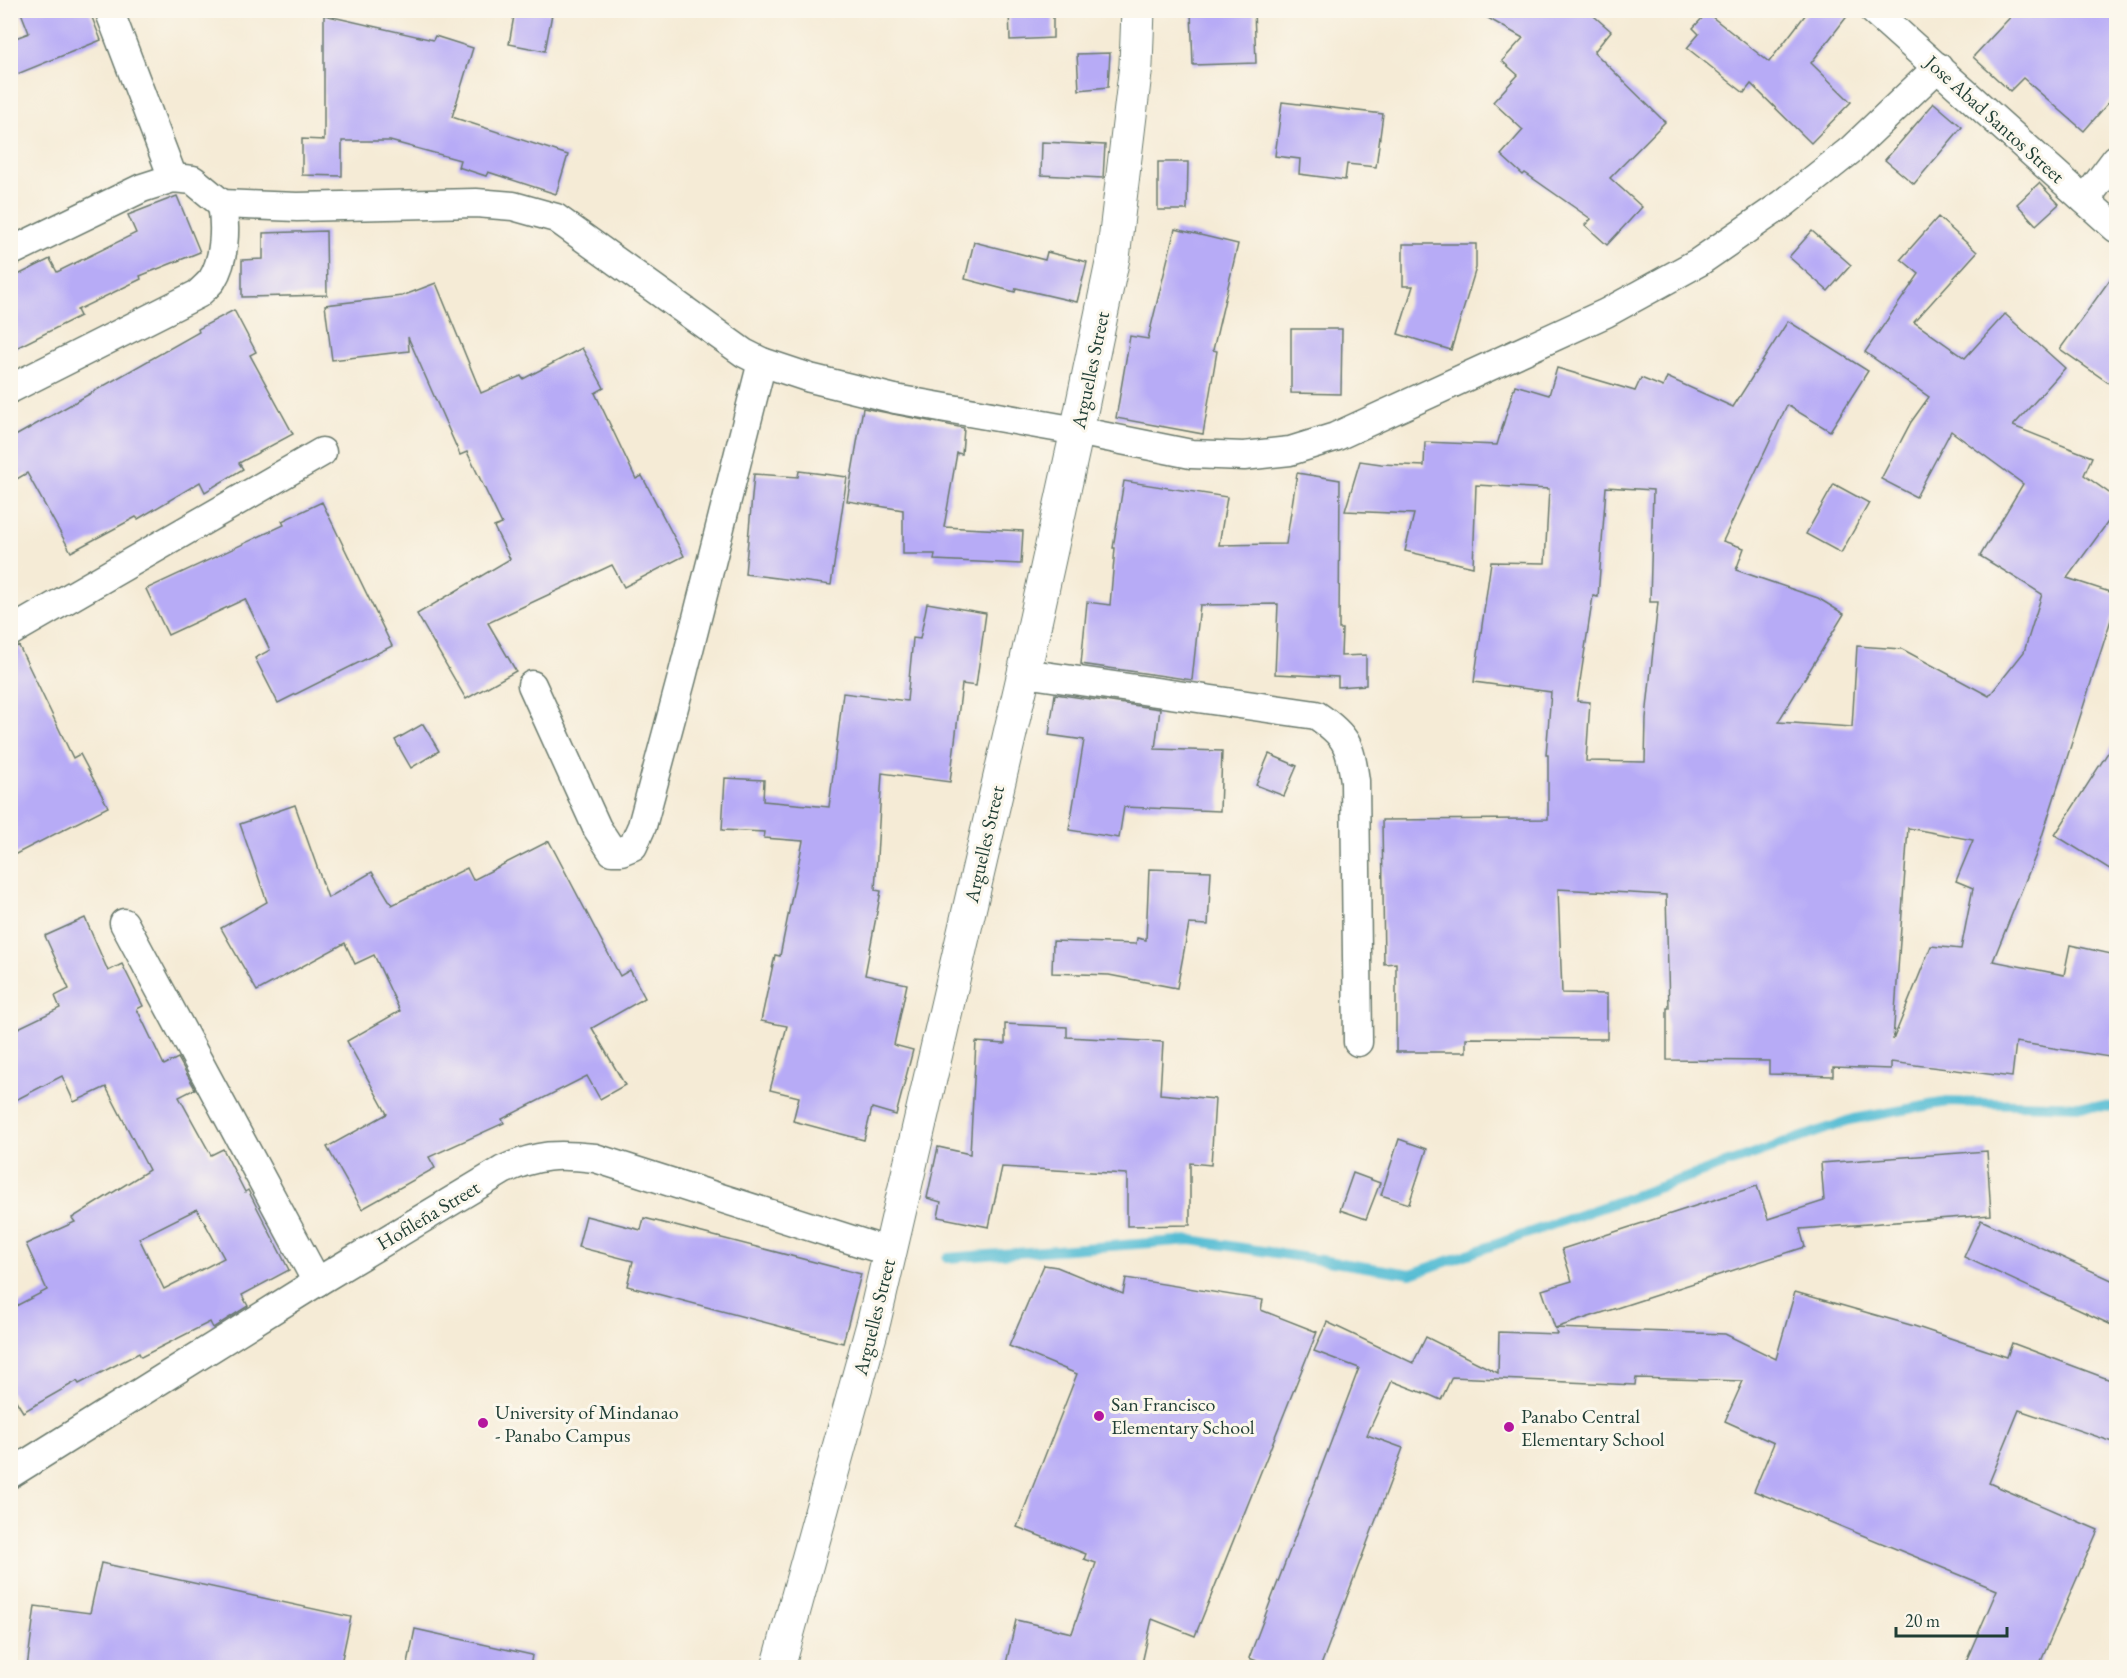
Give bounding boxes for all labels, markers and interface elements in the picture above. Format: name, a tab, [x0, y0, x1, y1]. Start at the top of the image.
street label: Jose Abad Santos Street	[1918, 48, 2071, 189]
street label: Arguelles Street	[1065, 308, 1115, 432]
street label: Arguelles Street	[958, 782, 1010, 906]
street label: Hofileña Street	[372, 1174, 485, 1256]
street label: Arguelles Street	[847, 1255, 901, 1379]
place label: San Francisco Elementary School	[1111, 1391, 1255, 1440]
place label: University of Mindanao - Panabo Campus	[495, 1399, 679, 1448]
place label: Panabo Central Elementary School	[1521, 1403, 1665, 1452]
marker: San Francisco Elementary School	[1092, 1409, 1106, 1423]
marker: University of Mindanao - Panabo Campus	[476, 1416, 490, 1430]
marker: Panabo Central Elementary School	[1502, 1420, 1516, 1434]
scale bar	[1896, 1600, 2007, 1638]
text: 20 m	[1905, 1609, 1940, 1632]

